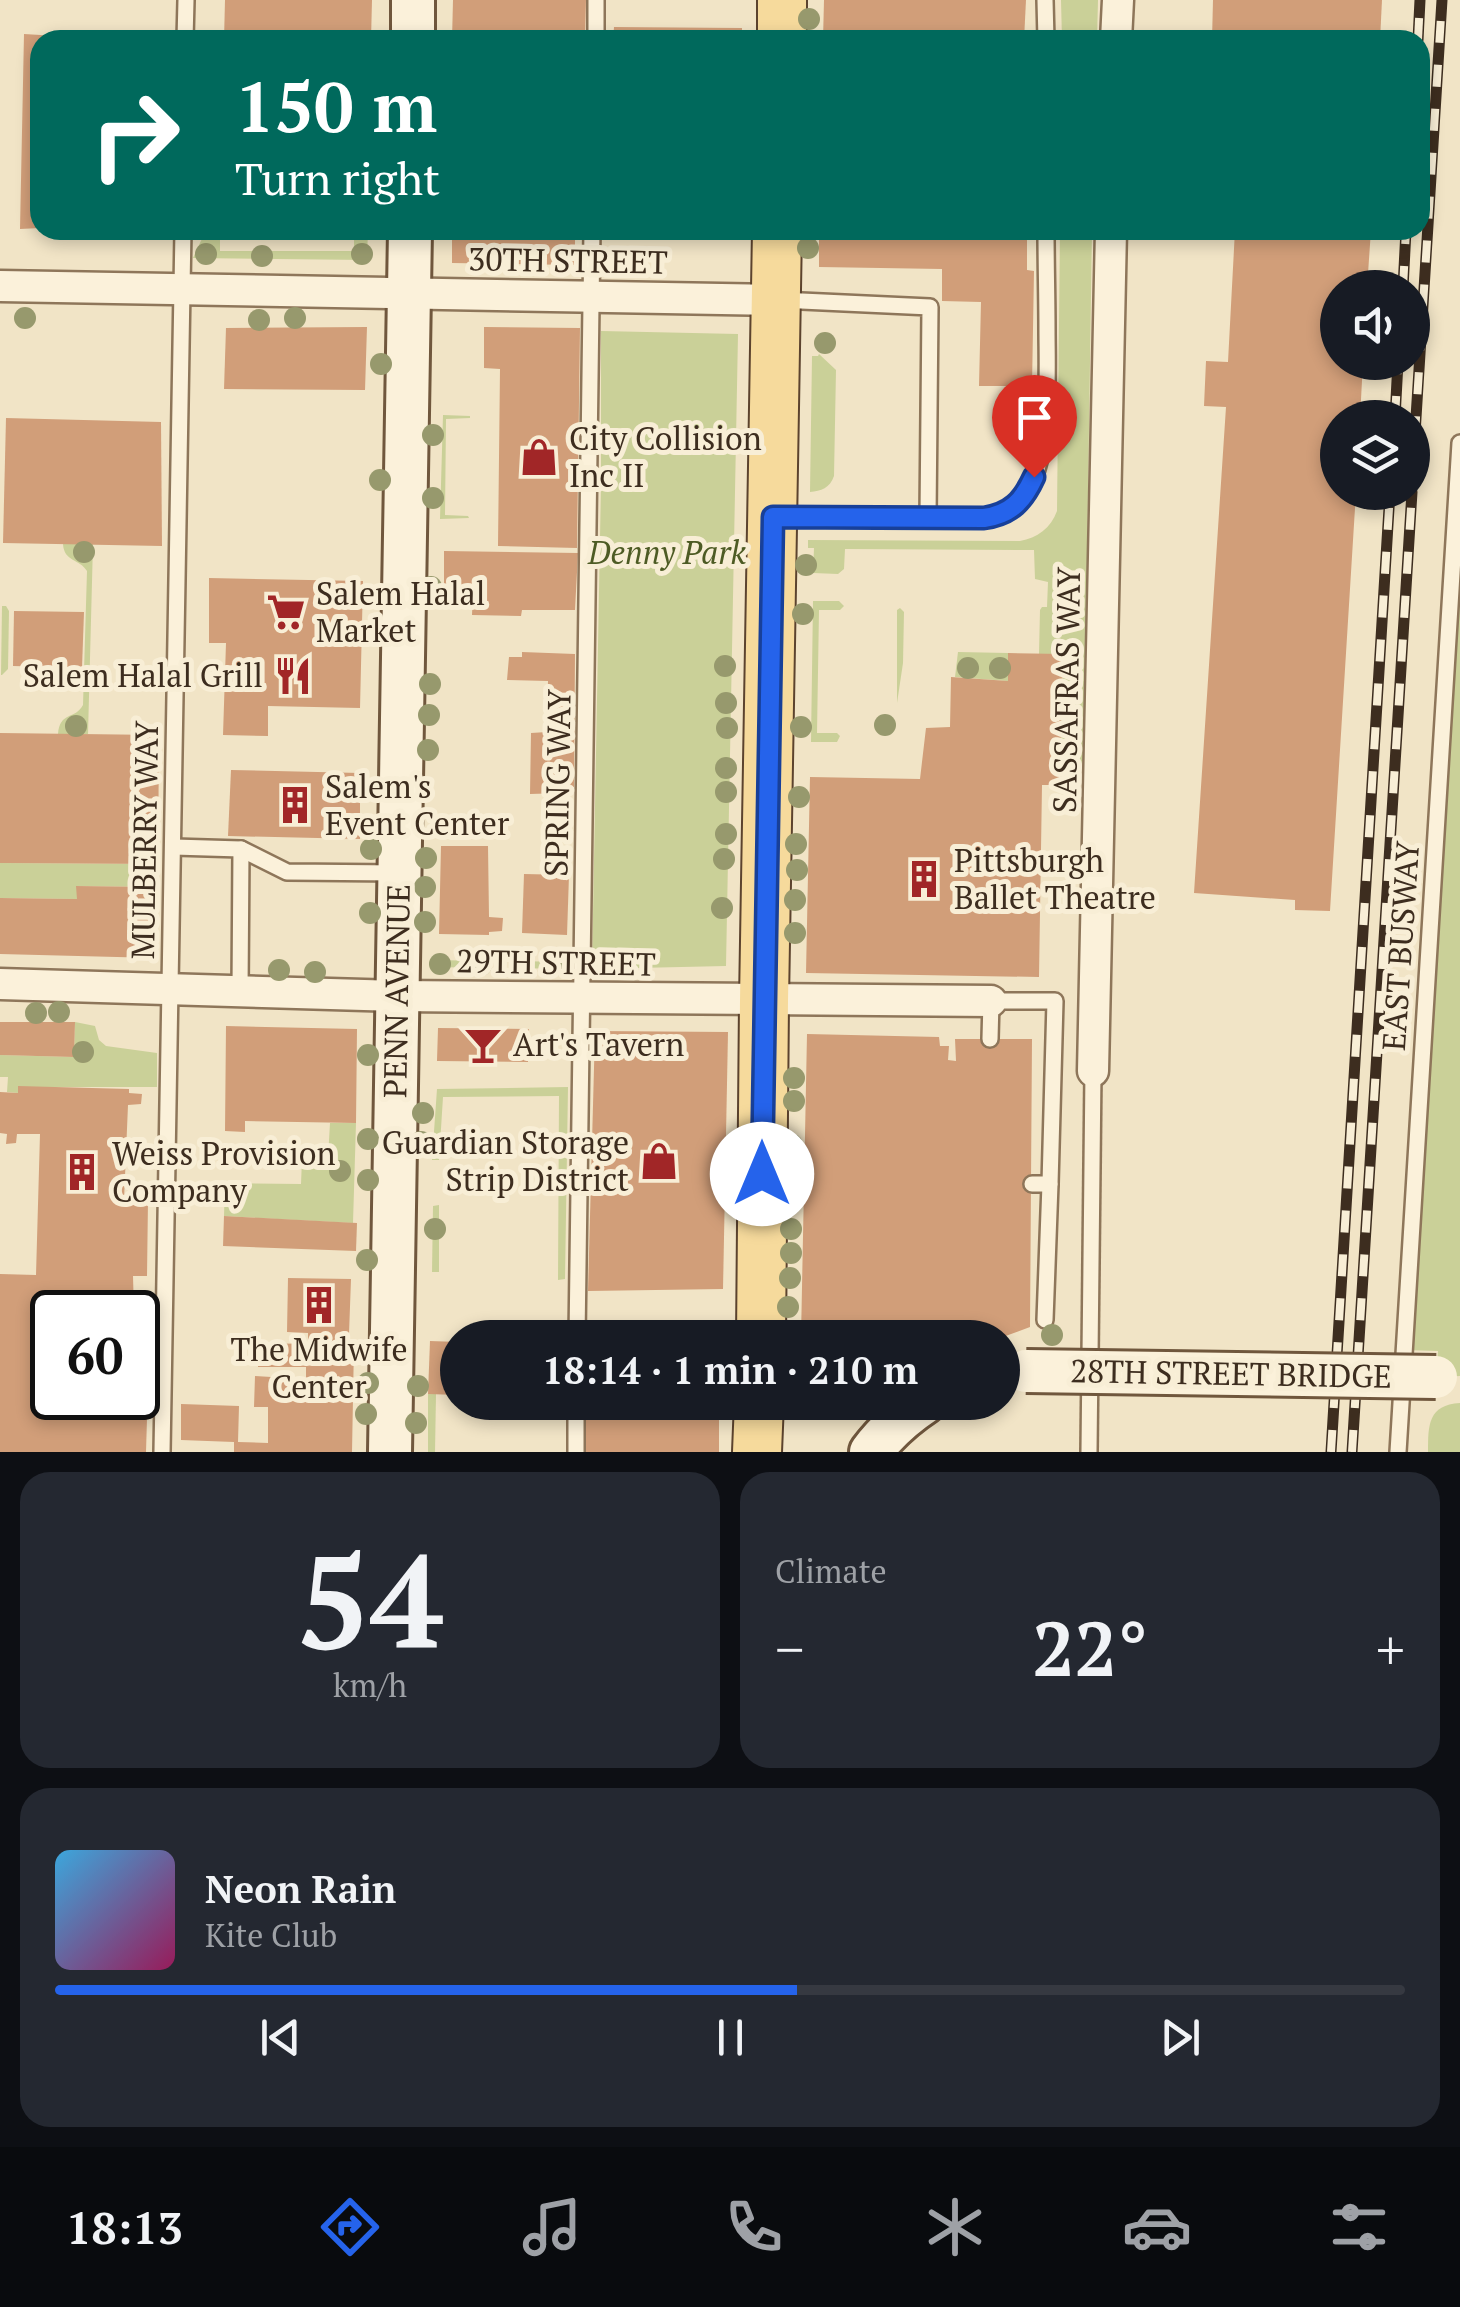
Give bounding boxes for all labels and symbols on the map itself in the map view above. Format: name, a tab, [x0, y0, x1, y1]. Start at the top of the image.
street label: 30TH STREET	[468, 237, 668, 283]
pin	[992, 375, 1077, 478]
place label: City Collision Inc II	[569, 417, 762, 496]
shop icon: City Collision Inc II	[518, 436, 560, 478]
park label: Denny Park	[587, 531, 747, 573]
street label: SASSAFRAS WAY	[1043, 566, 1089, 813]
place label: Salem Halal Market	[316, 572, 485, 651]
supermarket icon: Salem Halal Market	[265, 591, 307, 633]
place label: Salem Halal Grill	[23, 654, 263, 696]
restaurant icon: Salem Halal Grill	[272, 655, 314, 697]
street label: SPRING WAY	[534, 688, 580, 877]
street label: MULBERRY WAY	[121, 720, 167, 960]
place label: Salem's Event Center	[325, 765, 510, 844]
building icon: Salem's Event Center	[274, 784, 316, 826]
place label: Pittsburgh Ballet Theatre	[954, 839, 1156, 918]
street label: EAST BUSWAY	[1372, 839, 1428, 1052]
building icon: Pittsburgh Ballet Theatre	[903, 858, 945, 900]
street label: PENN AVENUE	[373, 883, 419, 1099]
street label: 29TH STREET	[456, 939, 656, 985]
place label: Art's Tavern	[513, 1023, 684, 1065]
bar icon: Art's Tavern	[462, 1024, 504, 1066]
place label: Guardian Storage Strip District	[382, 1121, 629, 1200]
position arrow	[710, 1122, 814, 1226]
place label: Weiss Provision Company	[112, 1132, 336, 1211]
shop icon: Guardian Storage Strip District	[638, 1140, 680, 1182]
building icon: Weiss Provision Company	[61, 1151, 103, 1193]
building icon: The Midwife Center	[298, 1284, 340, 1326]
speed limit sign: 60	[30, 1290, 160, 1420]
place label: The Midwife Center	[231, 1328, 408, 1407]
street label: 28TH STREET BRIDGE	[1070, 1349, 1392, 1397]

